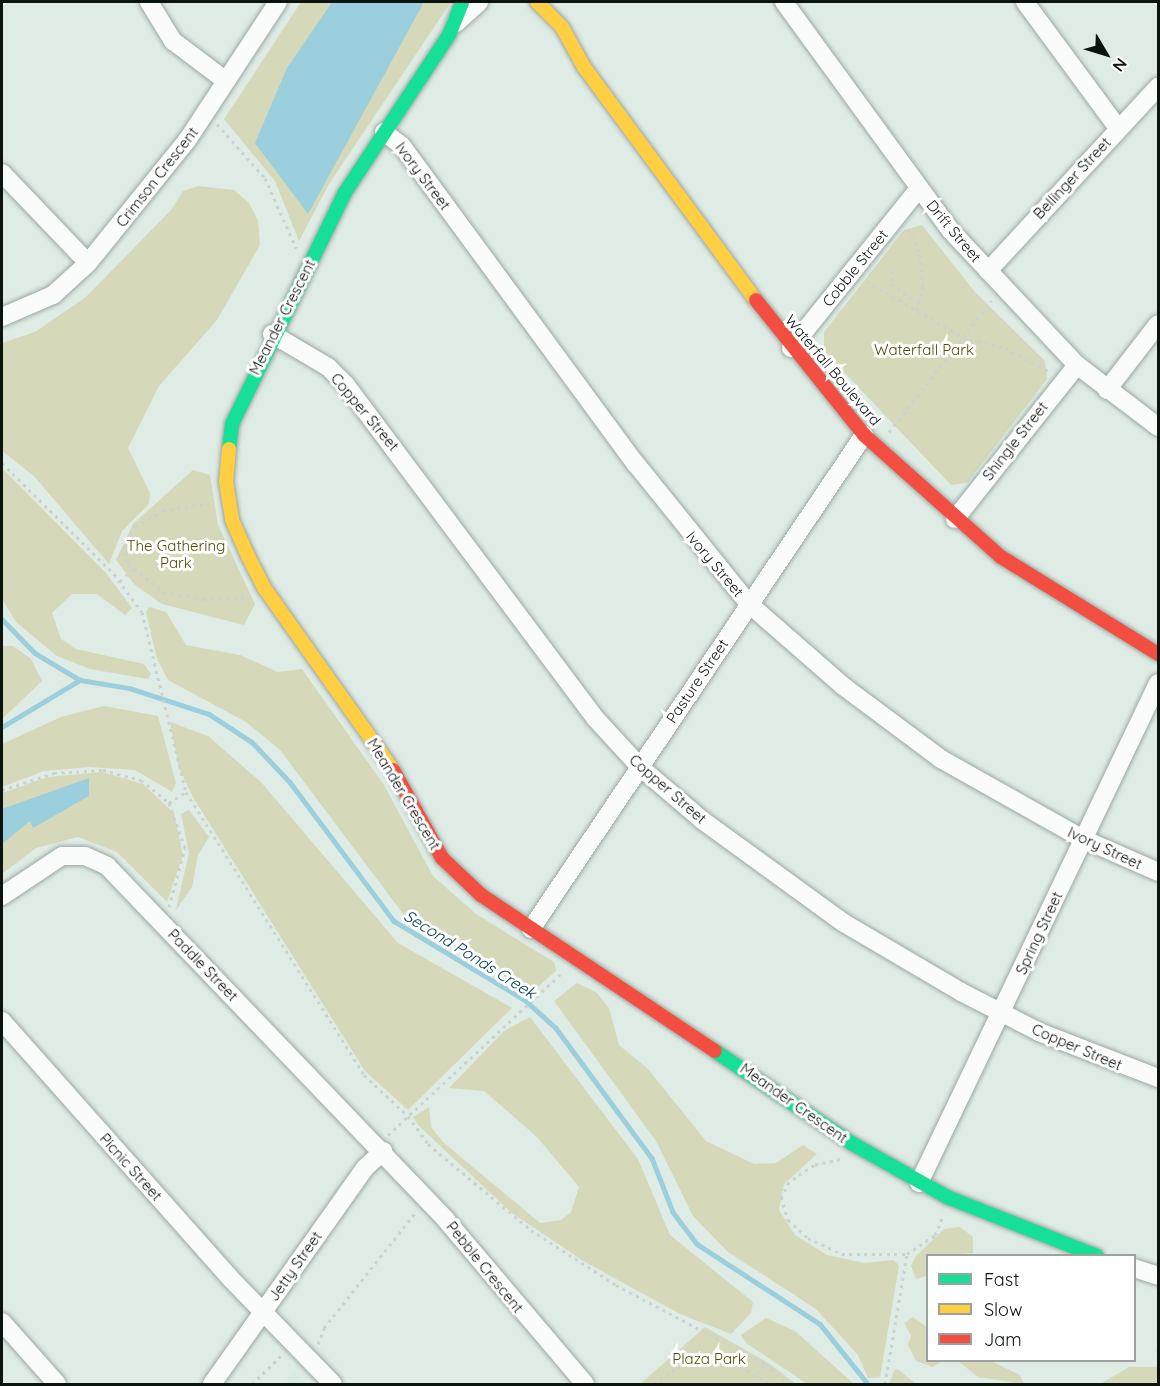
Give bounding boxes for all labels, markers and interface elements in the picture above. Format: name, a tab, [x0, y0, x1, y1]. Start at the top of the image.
north arrow	[1076, 24, 1136, 84]
text: N	[1109, 54, 1132, 76]
street label: Crimson Crescent	[112, 123, 202, 231]
street label: Bellinger Street	[1029, 133, 1115, 223]
street label: Ivory Street	[392, 139, 454, 213]
street label: Drift Street	[923, 196, 985, 266]
street label: Cobble Street	[818, 226, 892, 310]
street label: Meander Crescent	[245, 256, 319, 378]
street label: Waterfall Boulevard	[782, 311, 884, 429]
park label: Waterfall Park	[874, 341, 974, 359]
street label: Copper Street	[327, 369, 403, 455]
street label: Shingle Street	[979, 398, 1051, 484]
street label: Ivory Street	[682, 528, 748, 600]
park label: The Gathering Park	[127, 536, 225, 571]
street label: Pasture Street	[662, 636, 732, 726]
street label: Meander Crescent	[364, 735, 444, 853]
street label: Copper Street	[626, 751, 710, 827]
street label: Ivory Street	[1065, 823, 1145, 873]
street label: Spring Street	[1012, 889, 1066, 977]
water label: Second Ponds Creek	[400, 906, 540, 1002]
street label: Paddle Street	[164, 925, 242, 1005]
street label: Copper Street	[1029, 1020, 1125, 1074]
street label: Meander Crescent	[737, 1059, 851, 1147]
street label: Picnic Street	[96, 1130, 166, 1204]
street label: Pebble Crescent	[443, 1218, 527, 1316]
street label: Jetty Street	[264, 1228, 326, 1304]
legend	[926, 1254, 1136, 1362]
text: Fast	[984, 1268, 1019, 1291]
text: Slow	[984, 1298, 1022, 1321]
text: Jam	[984, 1328, 1022, 1351]
park label: Plaza Park	[672, 1350, 746, 1368]

